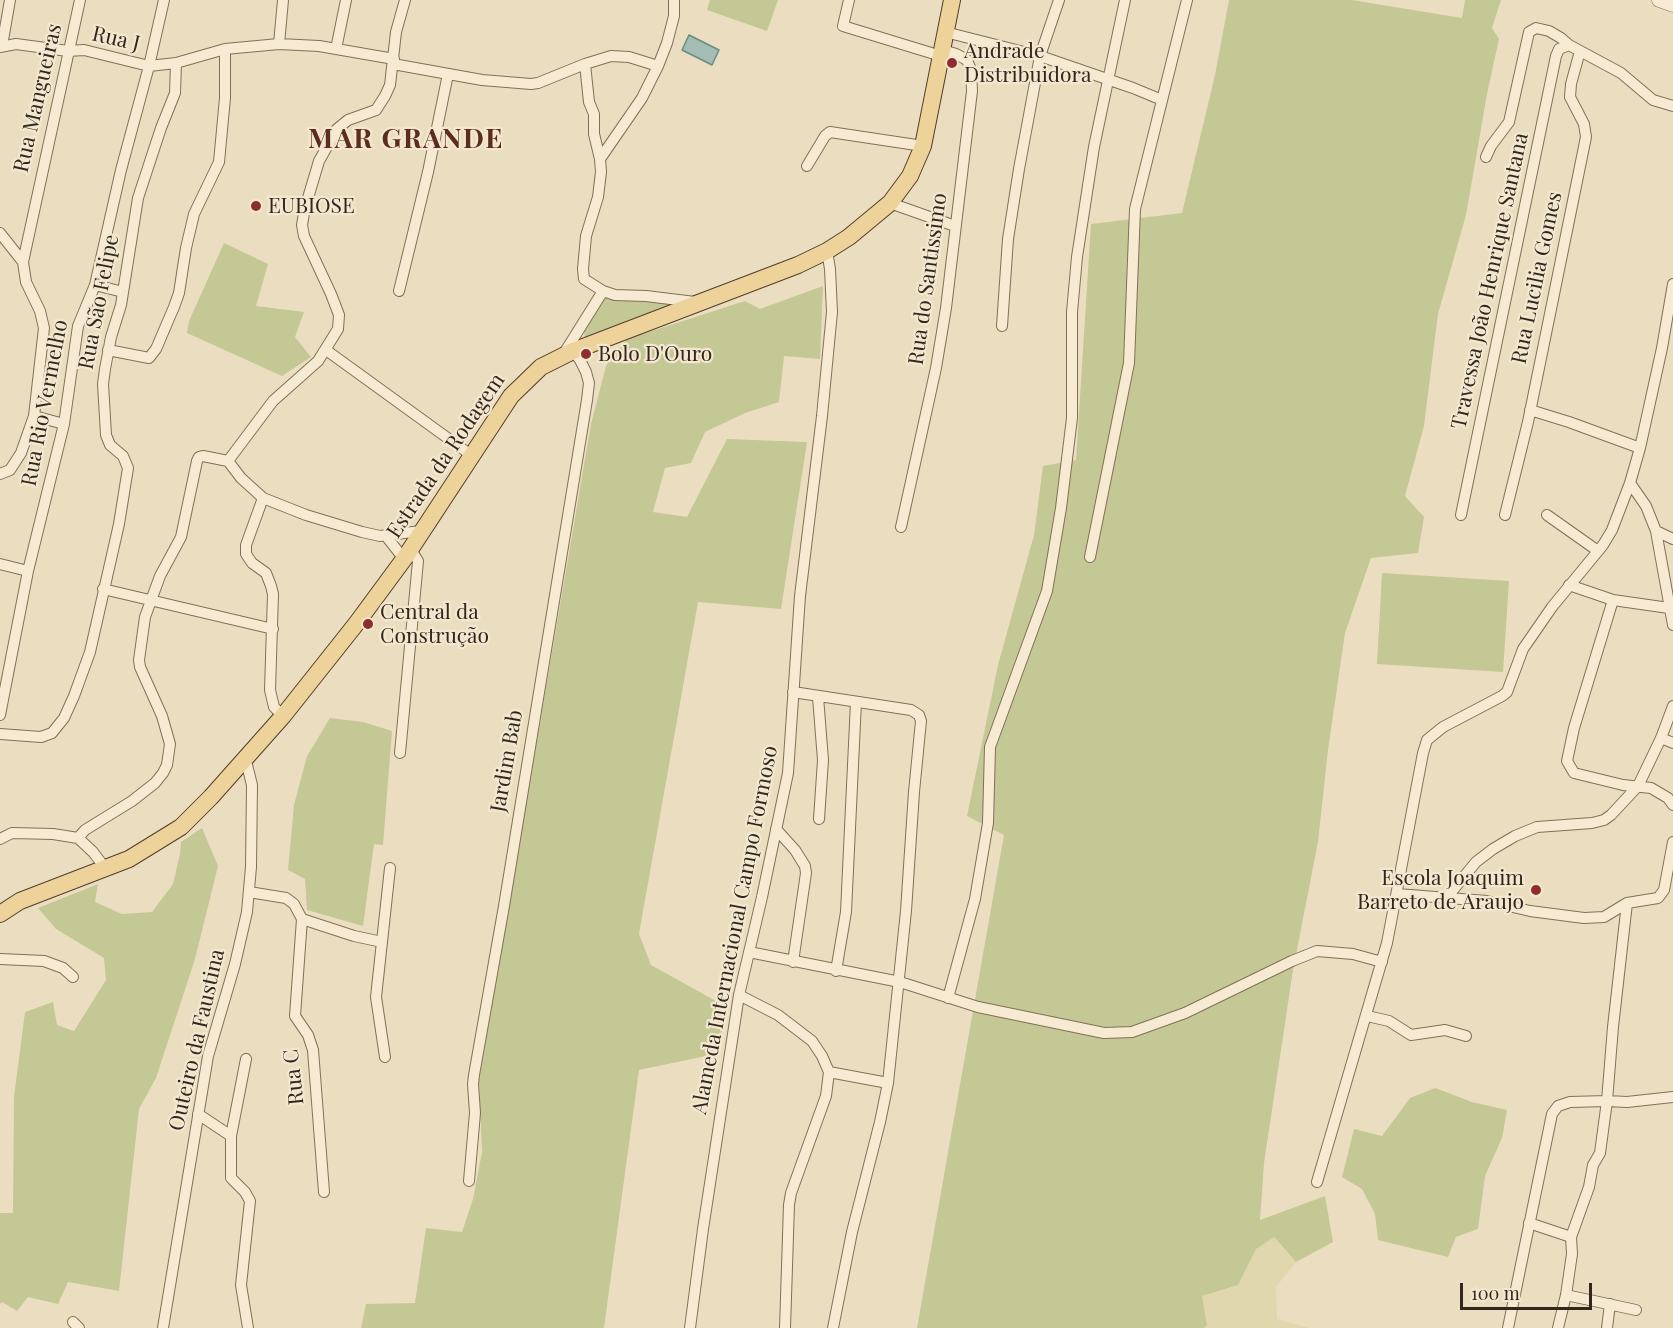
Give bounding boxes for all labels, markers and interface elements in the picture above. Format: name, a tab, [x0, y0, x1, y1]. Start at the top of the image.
street label: Rua Mangueiras	[9, 21, 67, 175]
street label: Rua J	[90, 21, 142, 57]
place label: Andrade Distribuidora	[964, 38, 1091, 88]
marker: Andrade Distribuidora	[945, 56, 959, 70]
district label: MAR GRANDE	[308, 124, 504, 156]
street label: Travessa João Henrique Santana	[1446, 131, 1534, 431]
street label: Rua Lucilia Gomes	[1506, 190, 1568, 366]
street label: Rua do Santissimo	[903, 191, 953, 367]
place label: EUBIOSE	[268, 193, 355, 219]
marker: EUBIOSE	[249, 199, 263, 213]
street label: Rua São Felipe	[74, 232, 124, 372]
street label: Rua Rio Vermelho	[17, 318, 73, 488]
place label: Bolo D'Ouro	[598, 341, 712, 367]
marker: Bolo D'Ouro	[579, 347, 593, 361]
street label: Estrada da Rodagem	[382, 369, 510, 543]
place label: Central da Construção	[380, 599, 489, 649]
marker: Central da Construção	[361, 617, 375, 631]
street label: Jardim Bab	[486, 708, 528, 814]
street label: Alameda Internacional Campo Formoso	[687, 744, 783, 1116]
place label: Escola Joaquim Barreto de Araujo	[1357, 865, 1524, 915]
marker: Escola Joaquim Barreto de Araujo	[1529, 883, 1543, 897]
street label: Outeiro da Faustina	[164, 947, 230, 1133]
street label: Rua C	[279, 1048, 309, 1106]
scale bar	[1463, 1271, 1595, 1309]
text: 100 m	[1471, 1281, 1520, 1305]

